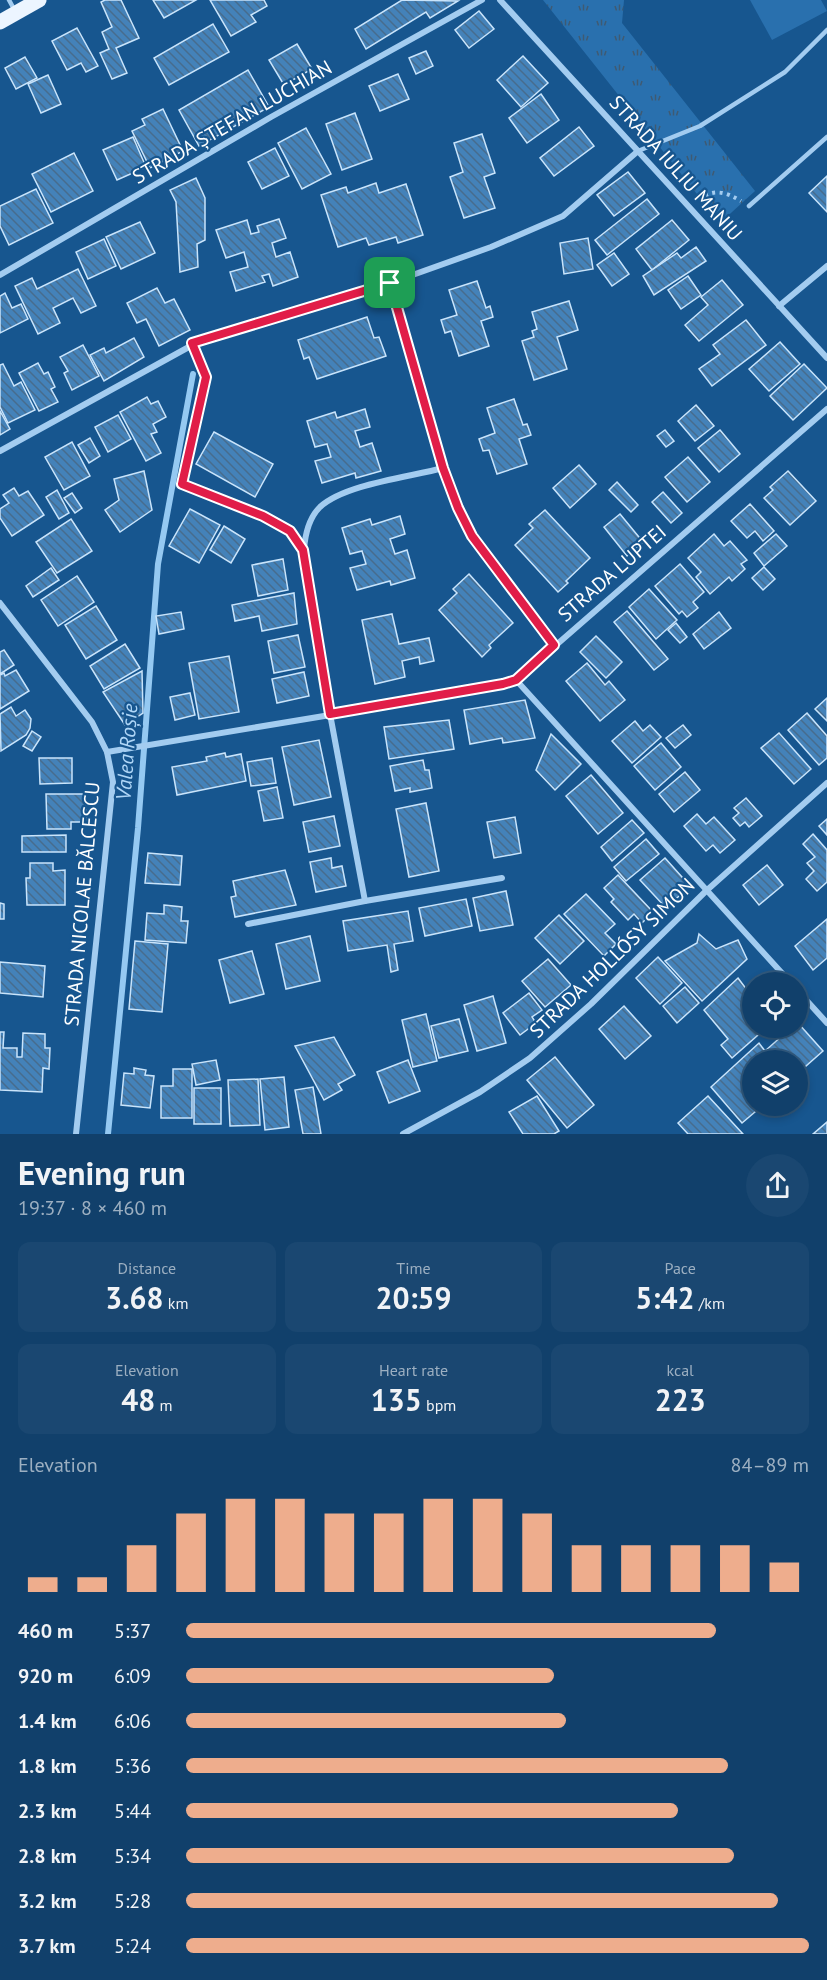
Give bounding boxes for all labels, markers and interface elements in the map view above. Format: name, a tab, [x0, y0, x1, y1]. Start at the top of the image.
street label: STRADA ȘTEFAN LUCHIAN	[128, 54, 336, 190]
street label: STRADA IULIU MANIU	[604, 90, 748, 246]
pin	[364, 257, 415, 308]
icon: arrive	[373, 266, 406, 299]
street label: STRADA LUPTEI	[552, 519, 672, 627]
water label: Valea Roșie	[110, 702, 143, 801]
street label: STRADA NICOLAE BĂLCESCU	[58, 781, 106, 1027]
street label: STRADA HOLLÓSY SIMON	[524, 872, 700, 1044]
map controls	[742, 972, 808, 1116]
button: locate	[742, 972, 808, 1038]
button: layers	[742, 1050, 808, 1116]
text: Evening run	[18, 1151, 186, 1194]
button: share	[746, 1154, 809, 1217]
text: 19:37 · 8 × 460 m	[18, 1195, 167, 1221]
text: Distance	[118, 1258, 176, 1278]
text: Time	[396, 1258, 431, 1278]
text: Pace	[665, 1258, 696, 1278]
text: 3.68	[105, 1278, 164, 1317]
text: 20:59	[375, 1278, 452, 1317]
text: 5:42	[635, 1278, 694, 1317]
text: km	[164, 1293, 189, 1313]
text: /km	[694, 1293, 725, 1313]
text: Elevation	[115, 1360, 179, 1380]
text: Heart rate	[379, 1360, 448, 1380]
text: kcal	[667, 1360, 694, 1380]
text: 48	[121, 1380, 155, 1419]
text: 135	[371, 1380, 422, 1419]
text: 223	[655, 1380, 706, 1419]
text: m	[155, 1395, 172, 1415]
text: bpm	[422, 1395, 456, 1415]
text: Elevation	[18, 1452, 98, 1478]
text: 84–89 m	[731, 1452, 809, 1478]
text: 460 m	[18, 1618, 73, 1644]
text: 5:37	[114, 1618, 151, 1644]
text: 920 m	[18, 1663, 73, 1689]
text: 6:09	[114, 1663, 151, 1689]
text: 1.4 km	[18, 1708, 77, 1734]
text: 6:06	[114, 1708, 151, 1734]
text: 1.8 km	[18, 1753, 77, 1779]
text: 5:36	[114, 1753, 151, 1779]
text: 2.3 km	[18, 1798, 77, 1824]
text: 5:44	[114, 1798, 151, 1824]
text: 2.8 km	[18, 1843, 77, 1869]
text: 5:34	[114, 1843, 151, 1869]
text: 3.2 km	[18, 1888, 77, 1914]
text: 5:28	[114, 1888, 151, 1914]
text: 3.7 km	[18, 1933, 76, 1959]
text: 5:24	[114, 1933, 151, 1959]

